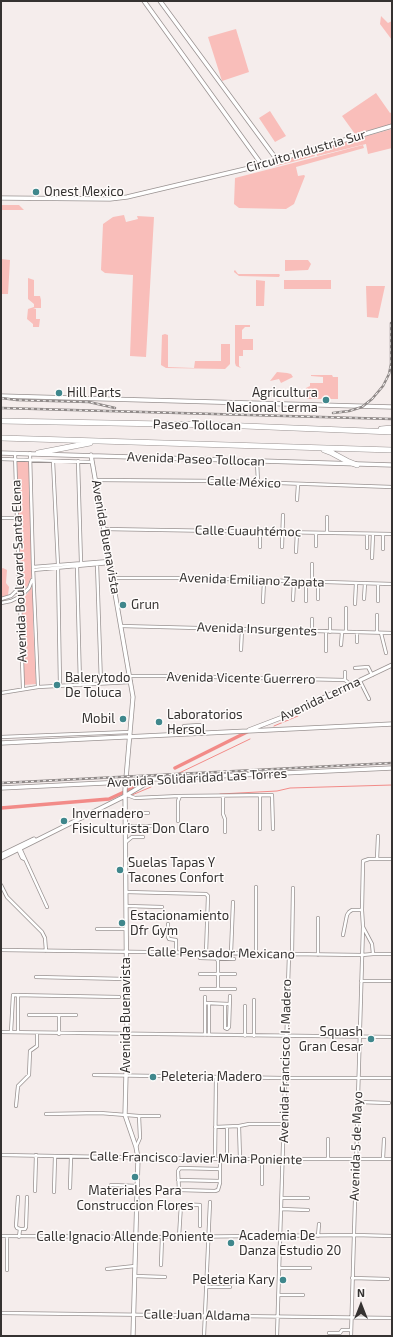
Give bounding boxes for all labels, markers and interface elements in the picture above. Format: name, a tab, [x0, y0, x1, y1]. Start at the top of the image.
street label: Circuito Industria Sur	[244, 126, 368, 176]
place label: Onest Mexico	[44, 184, 124, 200]
marker: Onest Mexico	[31, 187, 41, 197]
place label: Hill Parts	[67, 385, 121, 401]
place label: Agricultura Nacional Lerma	[226, 385, 318, 416]
marker: Hill Parts	[54, 388, 64, 398]
marker: Agricultura Nacional Lerma	[321, 395, 331, 405]
street label: Paseo Tollocan	[153, 416, 241, 434]
street label: Avenida Paseo Tollocan	[127, 449, 265, 469]
street label: Calle México	[207, 473, 281, 491]
street label: Avenida Boulevard Santa Elena	[8, 479, 30, 663]
street label: Avenida Buenavista	[88, 479, 124, 595]
street label: Calle Cuauhtémoc	[195, 522, 301, 540]
street label: Avenida Emiliano Zapata	[179, 570, 325, 590]
place label: Grun	[131, 597, 159, 613]
marker: Grun	[118, 600, 128, 610]
street label: Avenida Insurgentes	[197, 619, 317, 639]
street label: Avenida Vicente Guerrero	[166, 669, 316, 687]
place label: Balerytodo De Toluca	[65, 670, 130, 701]
street label: Avenida Lerma	[277, 673, 363, 725]
marker: Balerytodo De Toluca	[52, 680, 62, 690]
place label: Laboratorios Hersol	[167, 707, 243, 738]
place label: Mobil	[82, 711, 115, 727]
marker: Mobil	[118, 714, 128, 724]
marker: Laboratorios Hersol	[154, 717, 164, 727]
street label: Avenida Solidaridad Las Torres	[107, 765, 287, 791]
place label: Invernadero Fisiculturista Don Claro	[72, 806, 209, 837]
marker: Invernadero Fisiculturista Don Claro	[59, 816, 69, 826]
place label: Suelas Tapas Y Tacones Confort	[128, 855, 224, 886]
marker: Suelas Tapas Y Tacones Confort	[115, 865, 125, 875]
place label: Estacionamiento Dfr Gym	[130, 908, 229, 939]
marker: Estacionamiento Dfr Gym	[117, 918, 127, 928]
street label: Calle Pensador Mexicano	[147, 944, 295, 962]
street label: Avenida Buenavista	[118, 957, 134, 1073]
street label: Avenida Francisco I. Madero	[276, 979, 294, 1143]
place label: Squash Gran Cesar	[299, 1024, 363, 1055]
marker: Squash Gran Cesar	[366, 1034, 376, 1044]
place label: Peleteria Madero	[161, 1069, 262, 1085]
marker: Peleteria Madero	[148, 1072, 158, 1082]
street label: Avenida 5 de Mayo	[346, 1091, 366, 1201]
street label: Calle Francisco Javier Mina Poniente	[90, 1148, 302, 1168]
marker: Materiales Para Construccion Flores	[130, 1172, 140, 1182]
place label: Materiales Para Construccion Flores	[76, 1183, 194, 1214]
place label: Academia De Danza Estudio 20	[239, 1228, 341, 1259]
street label: Calle Ignacio Allende Poniente	[36, 1229, 214, 1245]
marker: Academia De Danza Estudio 20	[226, 1238, 236, 1248]
place label: Peleteria Kary	[192, 1272, 275, 1288]
marker: Peleteria Kary	[278, 1275, 288, 1285]
north arrow	[341, 1285, 381, 1325]
text: N	[357, 1286, 365, 1299]
street label: Calle Juan Aldama	[144, 1306, 250, 1324]

